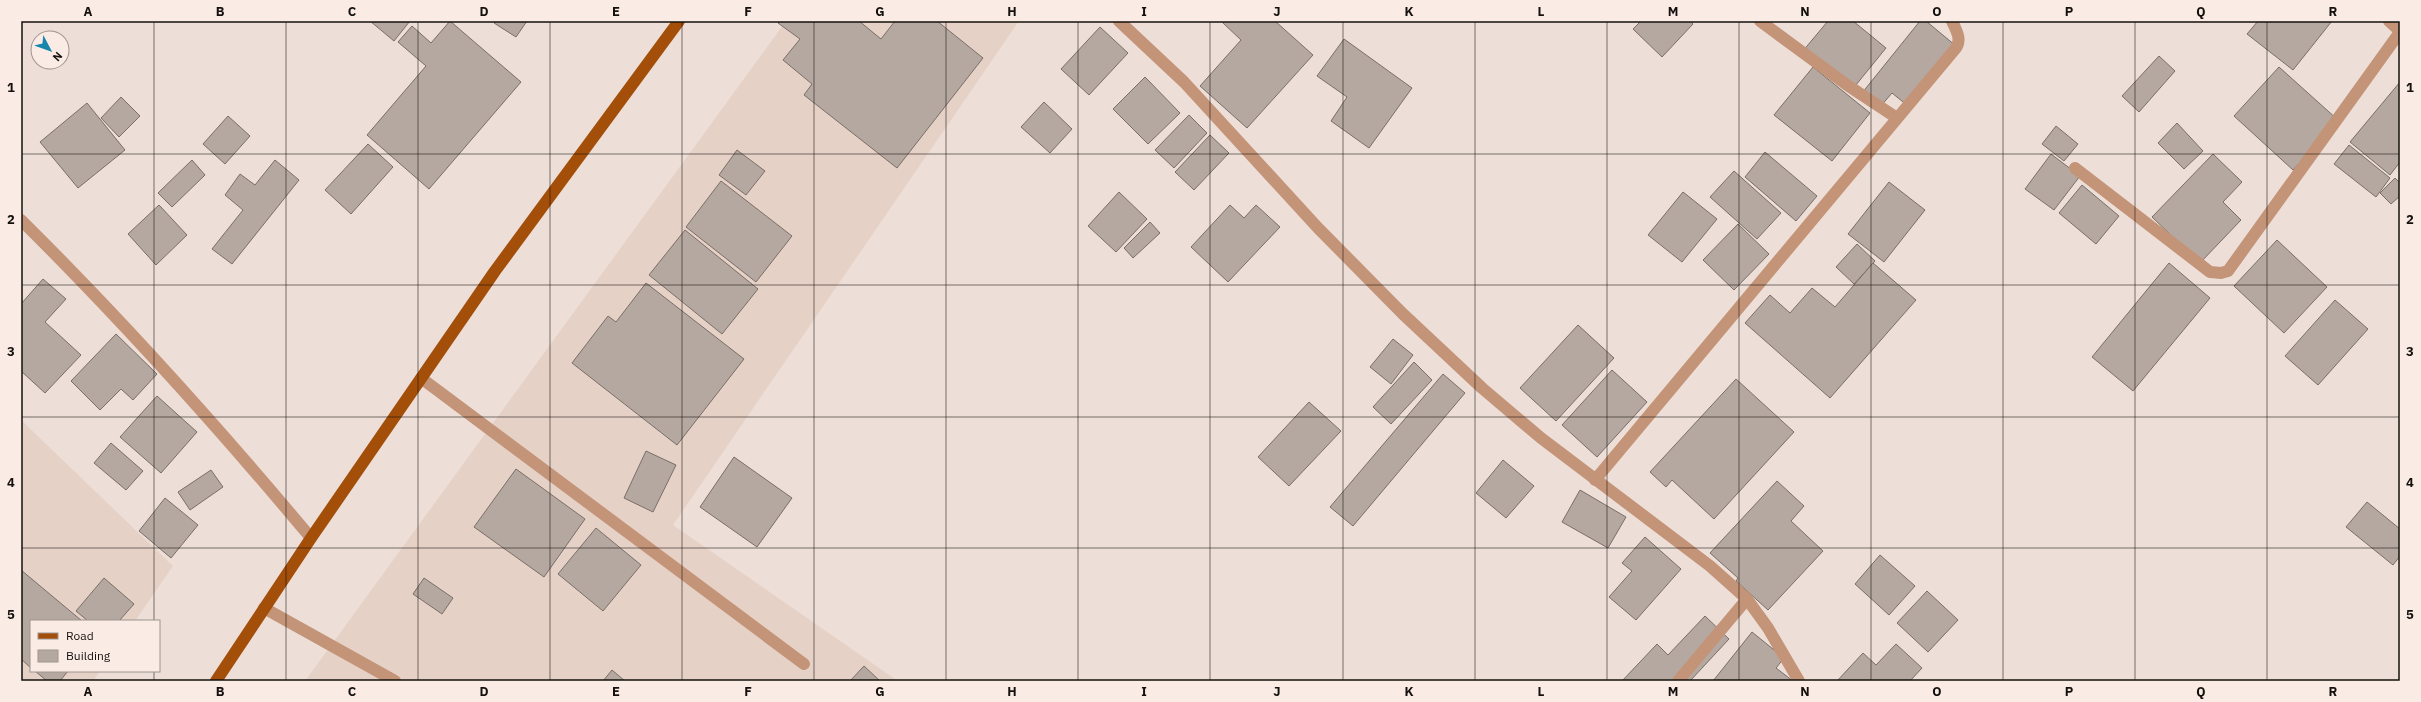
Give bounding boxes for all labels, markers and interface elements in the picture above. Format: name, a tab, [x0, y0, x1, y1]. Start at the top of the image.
text: A	[84, 3, 93, 20]
text: B	[216, 3, 225, 20]
text: C	[348, 3, 357, 20]
text: D	[479, 3, 489, 20]
text: E	[612, 3, 620, 20]
text: F	[744, 3, 752, 20]
text: G	[875, 3, 885, 20]
text: H	[1007, 3, 1017, 20]
text: I	[1141, 3, 1147, 20]
text: J	[1273, 3, 1281, 20]
text: K	[1404, 3, 1414, 20]
text: L	[1538, 3, 1545, 20]
text: M	[1668, 3, 1678, 20]
text: N	[1800, 3, 1810, 20]
text: O	[1932, 3, 1942, 20]
text: P	[2065, 3, 2074, 20]
text: Q	[2196, 3, 2206, 20]
text: R	[2329, 3, 2338, 20]
north arrow	[30, 30, 70, 70]
text: N	[50, 49, 65, 64]
text: 1	[7, 79, 15, 96]
text: 1	[2406, 79, 2414, 96]
text: 2	[7, 211, 15, 228]
text: 2	[2406, 211, 2414, 228]
text: 3	[7, 343, 15, 360]
text: 3	[2406, 343, 2414, 360]
text: 4	[7, 474, 15, 491]
text: 4	[2406, 474, 2414, 491]
text: 5	[7, 606, 15, 623]
text: 5	[2406, 606, 2414, 623]
legend	[30, 620, 160, 672]
text: Road	[66, 628, 94, 643]
text: Building	[66, 648, 111, 663]
text: A	[84, 683, 93, 700]
text: B	[216, 683, 225, 700]
text: C	[348, 683, 357, 700]
text: D	[479, 683, 489, 700]
text: E	[612, 683, 620, 700]
text: F	[744, 683, 752, 700]
text: G	[875, 683, 885, 700]
text: H	[1007, 683, 1017, 700]
text: I	[1141, 683, 1147, 700]
text: J	[1273, 683, 1281, 700]
text: K	[1404, 683, 1414, 700]
text: L	[1538, 683, 1545, 700]
text: M	[1668, 683, 1678, 700]
text: N	[1800, 683, 1810, 700]
text: O	[1932, 683, 1942, 700]
text: P	[2065, 683, 2074, 700]
text: Q	[2196, 683, 2206, 700]
text: R	[2329, 683, 2338, 700]

